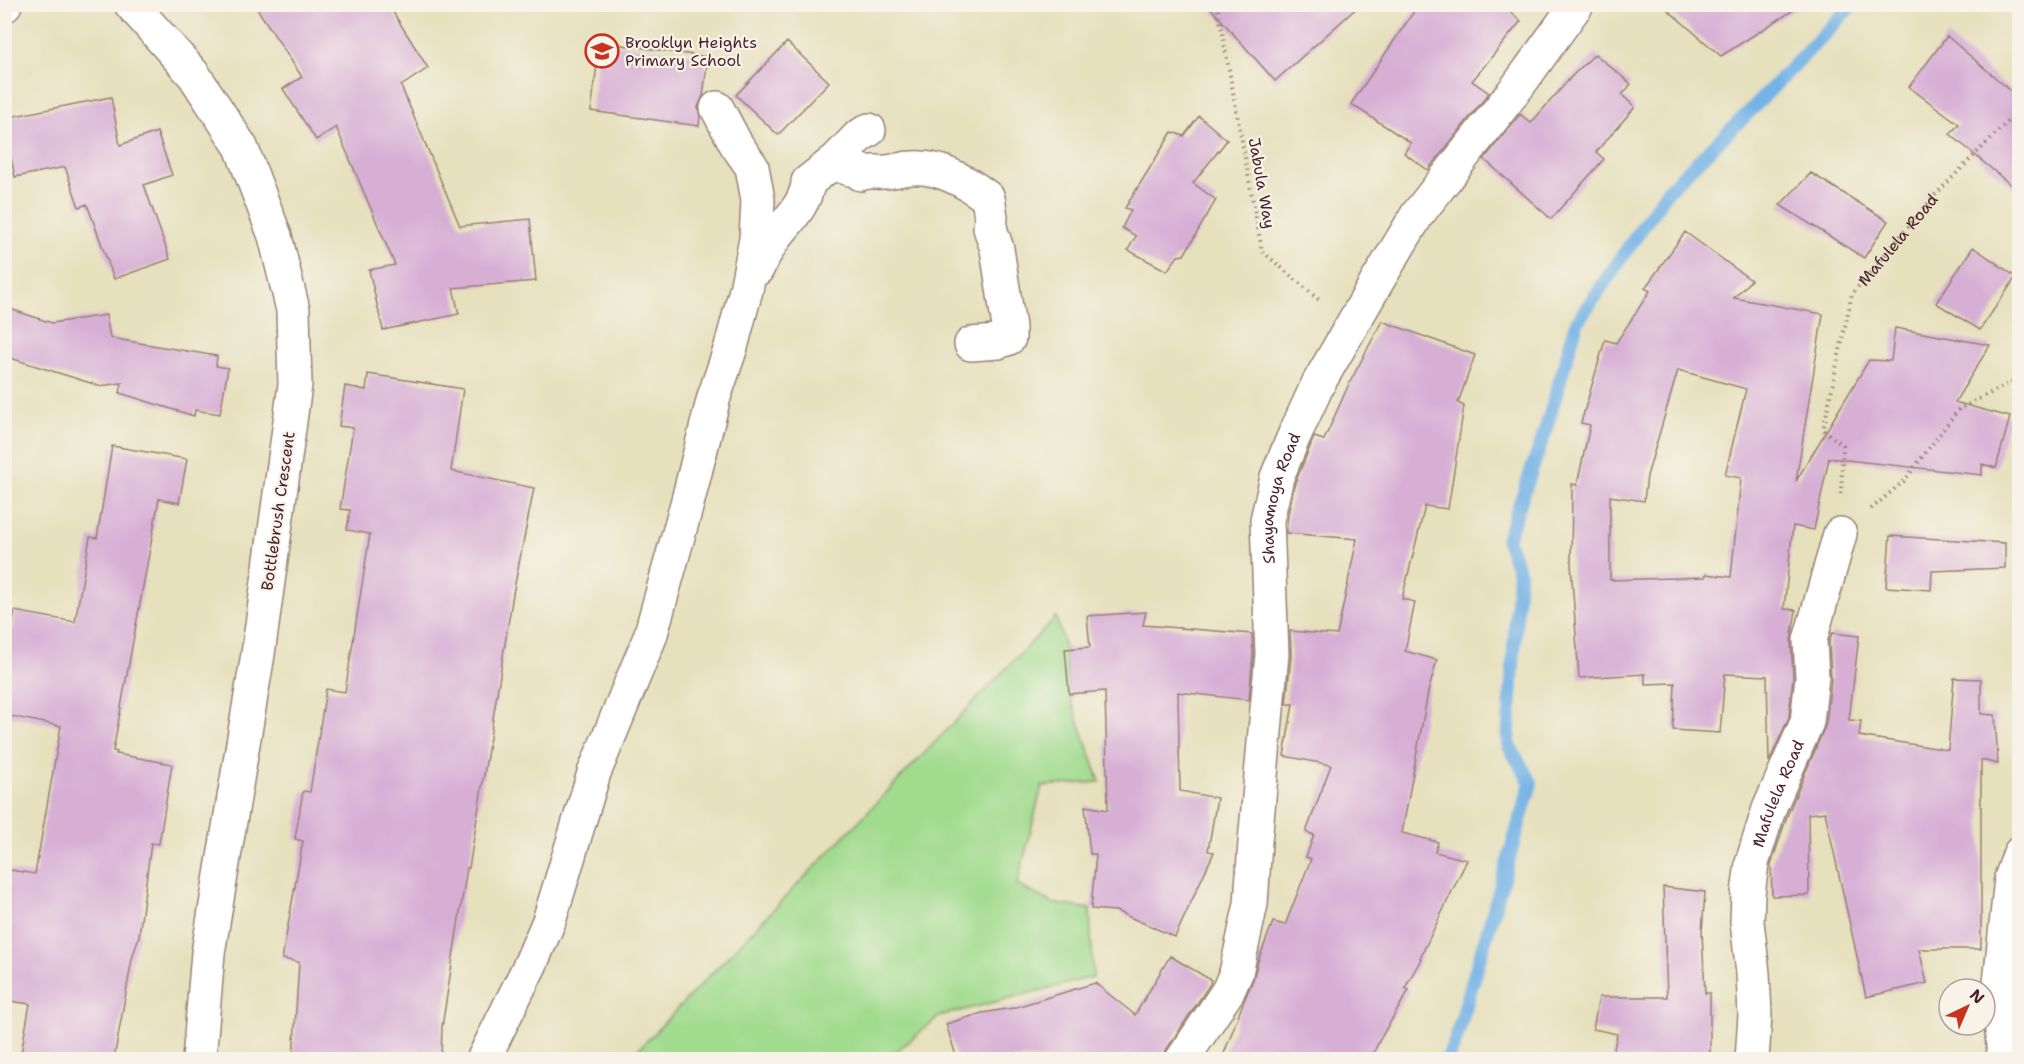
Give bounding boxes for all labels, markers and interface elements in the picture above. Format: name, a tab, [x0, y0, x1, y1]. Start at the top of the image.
place label: Brooklyn Heights Primary School	[625, 32, 757, 71]
school or university icon: Brooklyn Heights Primary School	[584, 33, 620, 69]
street label: Jabula Way	[1244, 136, 1280, 230]
street label: Mafulela Road	[1853, 189, 1942, 290]
street label: Shayamoya Road	[1256, 429, 1305, 564]
street label: Bottlebrush Crescent	[256, 430, 300, 592]
street label: Mafulela Road	[1747, 736, 1809, 850]
north arrow	[1937, 977, 1997, 1037]
text: N	[1965, 985, 1989, 1009]

